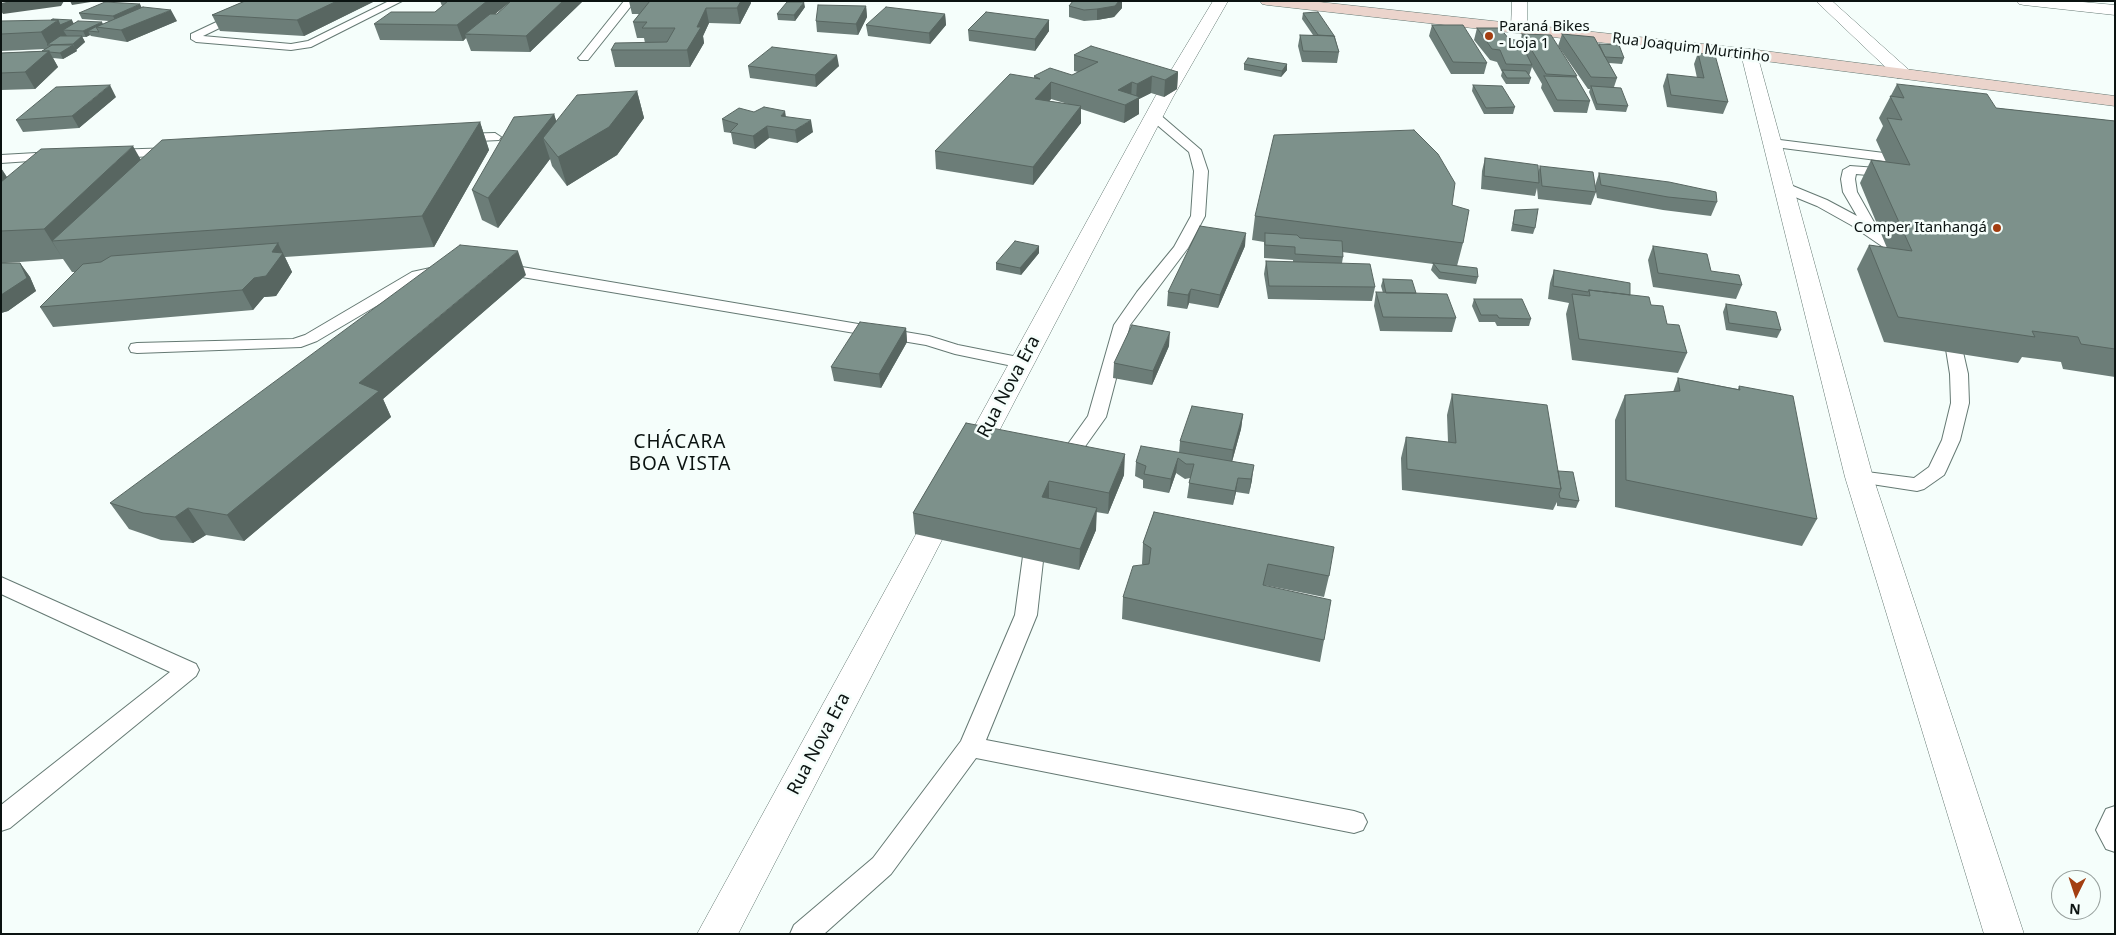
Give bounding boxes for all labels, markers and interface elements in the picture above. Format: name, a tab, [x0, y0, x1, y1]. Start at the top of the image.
place label: Paraná Bikes - Loja 1	[1499, 18, 1590, 53]
street label: Rua Joaquim Murtinho	[1611, 29, 1771, 67]
marker: Paraná Bikes - Loja 1	[1483, 30, 1495, 42]
place label: Comper Itanhangá	[1854, 219, 1987, 237]
marker: Comper Itanhangá	[1991, 222, 2003, 234]
street label: Rua Nova Era	[973, 332, 1045, 442]
district label: CHÁCARA BOA VISTA	[628, 432, 732, 476]
street label: Rua Nova Era	[783, 689, 855, 799]
north arrow	[2051, 870, 2101, 920]
text: N	[2069, 900, 2081, 919]

